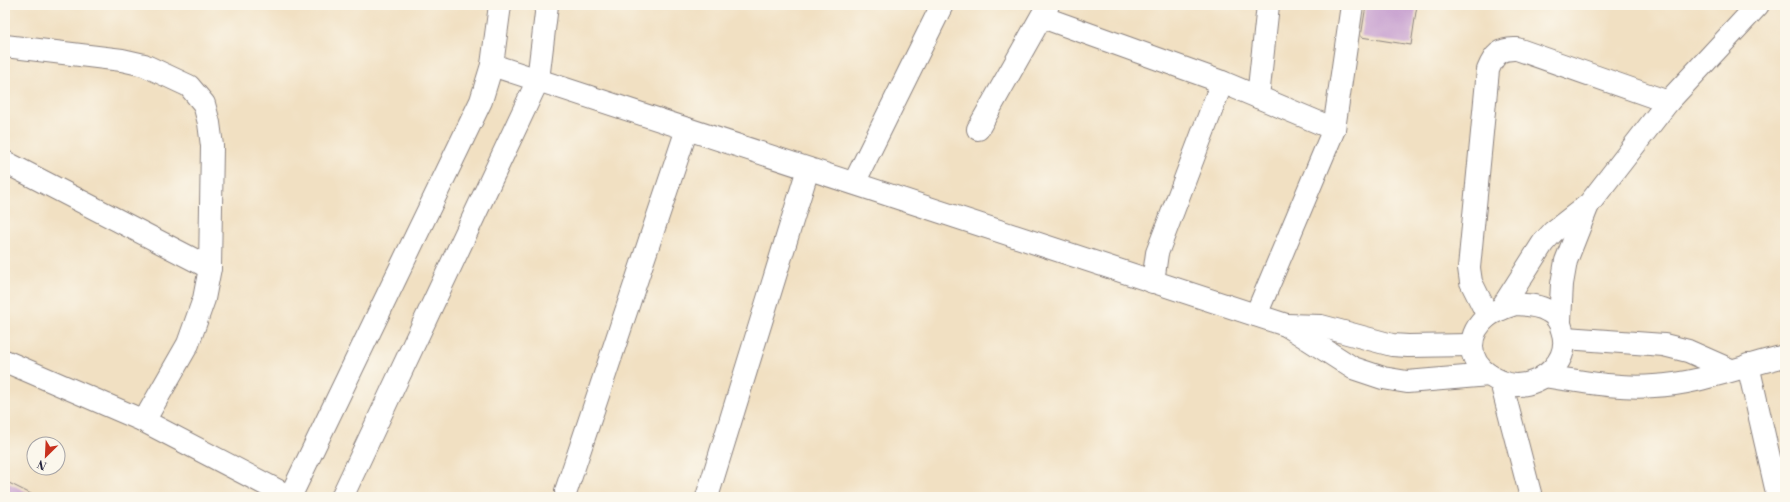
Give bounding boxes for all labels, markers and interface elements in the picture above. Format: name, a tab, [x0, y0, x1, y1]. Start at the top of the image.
north arrow	[26, 436, 66, 476]
text: N	[35, 456, 49, 472]

